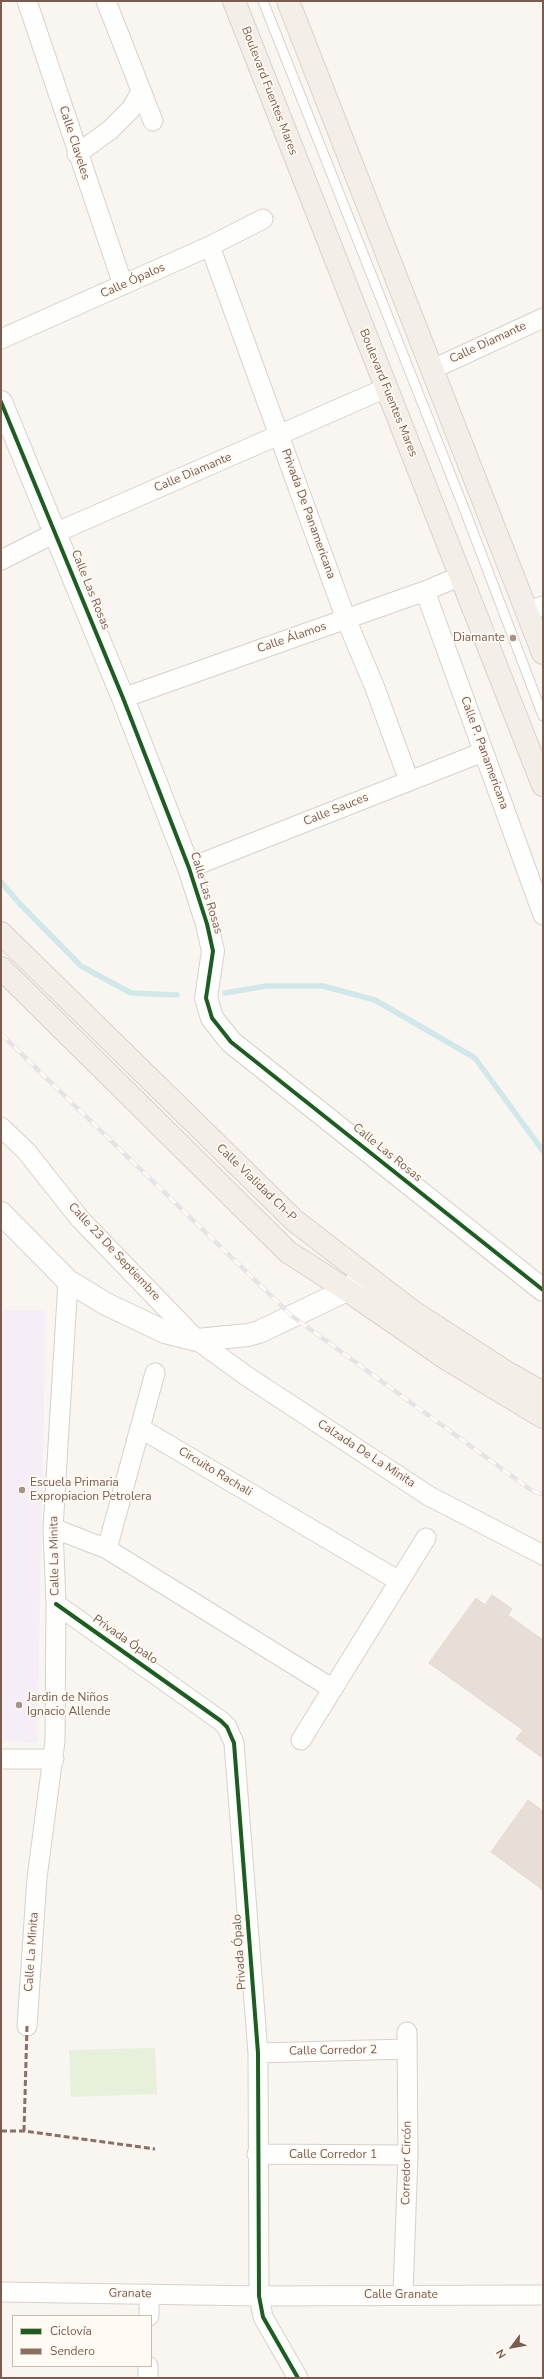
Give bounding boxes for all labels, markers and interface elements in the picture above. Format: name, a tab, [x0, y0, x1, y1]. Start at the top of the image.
street label: Boulevard Fuentes Mares	[238, 25, 300, 157]
street label: Calle Claveles	[55, 104, 93, 182]
street label: Calle Ópalos	[98, 260, 168, 302]
street label: Calle Diamante	[447, 319, 529, 367]
street label: Boulevard Fuentes Mares	[356, 327, 420, 459]
street label: Privada De Panamericana	[278, 447, 338, 581]
street label: Calle Diamante	[152, 450, 234, 496]
street label: Calle Las Rosas	[67, 548, 113, 632]
street label: Calle Álamos	[256, 619, 328, 657]
place label: Diamante	[453, 631, 505, 645]
marker: Diamante	[508, 633, 518, 643]
street label: Calle P. Panamericana	[457, 695, 511, 811]
street label: Calle Sauces	[301, 790, 371, 830]
street label: Calle Las Rosas	[187, 850, 225, 936]
street label: Calle Las Rosas	[349, 1121, 425, 1185]
street label: Calle Vialidad Ch-P	[213, 1141, 299, 1225]
street label: Calle 23 De Septiembre	[65, 1200, 163, 1304]
street label: Calzada De La Minita	[314, 1417, 418, 1491]
street label: Circuito Rachali	[176, 1444, 254, 1500]
place label: Escuela Primaria Expropiacion Petrolera	[30, 1476, 152, 1504]
marker: Escuela Primaria Expropiacion Petrolera	[17, 1485, 27, 1495]
street label: Calle La Minita	[47, 1516, 63, 1596]
street label: Privada Ópalo	[90, 1612, 160, 1668]
place label: Jardin de Niños Ignacio Allende	[27, 1691, 111, 1719]
marker: Jardin de Niños Ignacio Allende	[14, 1700, 24, 1710]
street label: Calle La Minita	[22, 1912, 42, 1992]
street label: Privada Ópalo	[230, 1914, 250, 1990]
street label: Calle Corredor 2	[289, 2043, 377, 2059]
street label: Corredor Circón	[399, 2121, 415, 2205]
street label: Calle Corredor 1	[289, 2148, 377, 2162]
street label: Granate	[108, 2286, 152, 2302]
street label: Calle Granate	[364, 2288, 438, 2302]
legend	[12, 2315, 152, 2367]
text: Ciclovía	[50, 2323, 92, 2339]
north arrow	[492, 2327, 532, 2367]
text: Sendero	[50, 2343, 95, 2359]
text: N	[493, 2346, 510, 2361]

